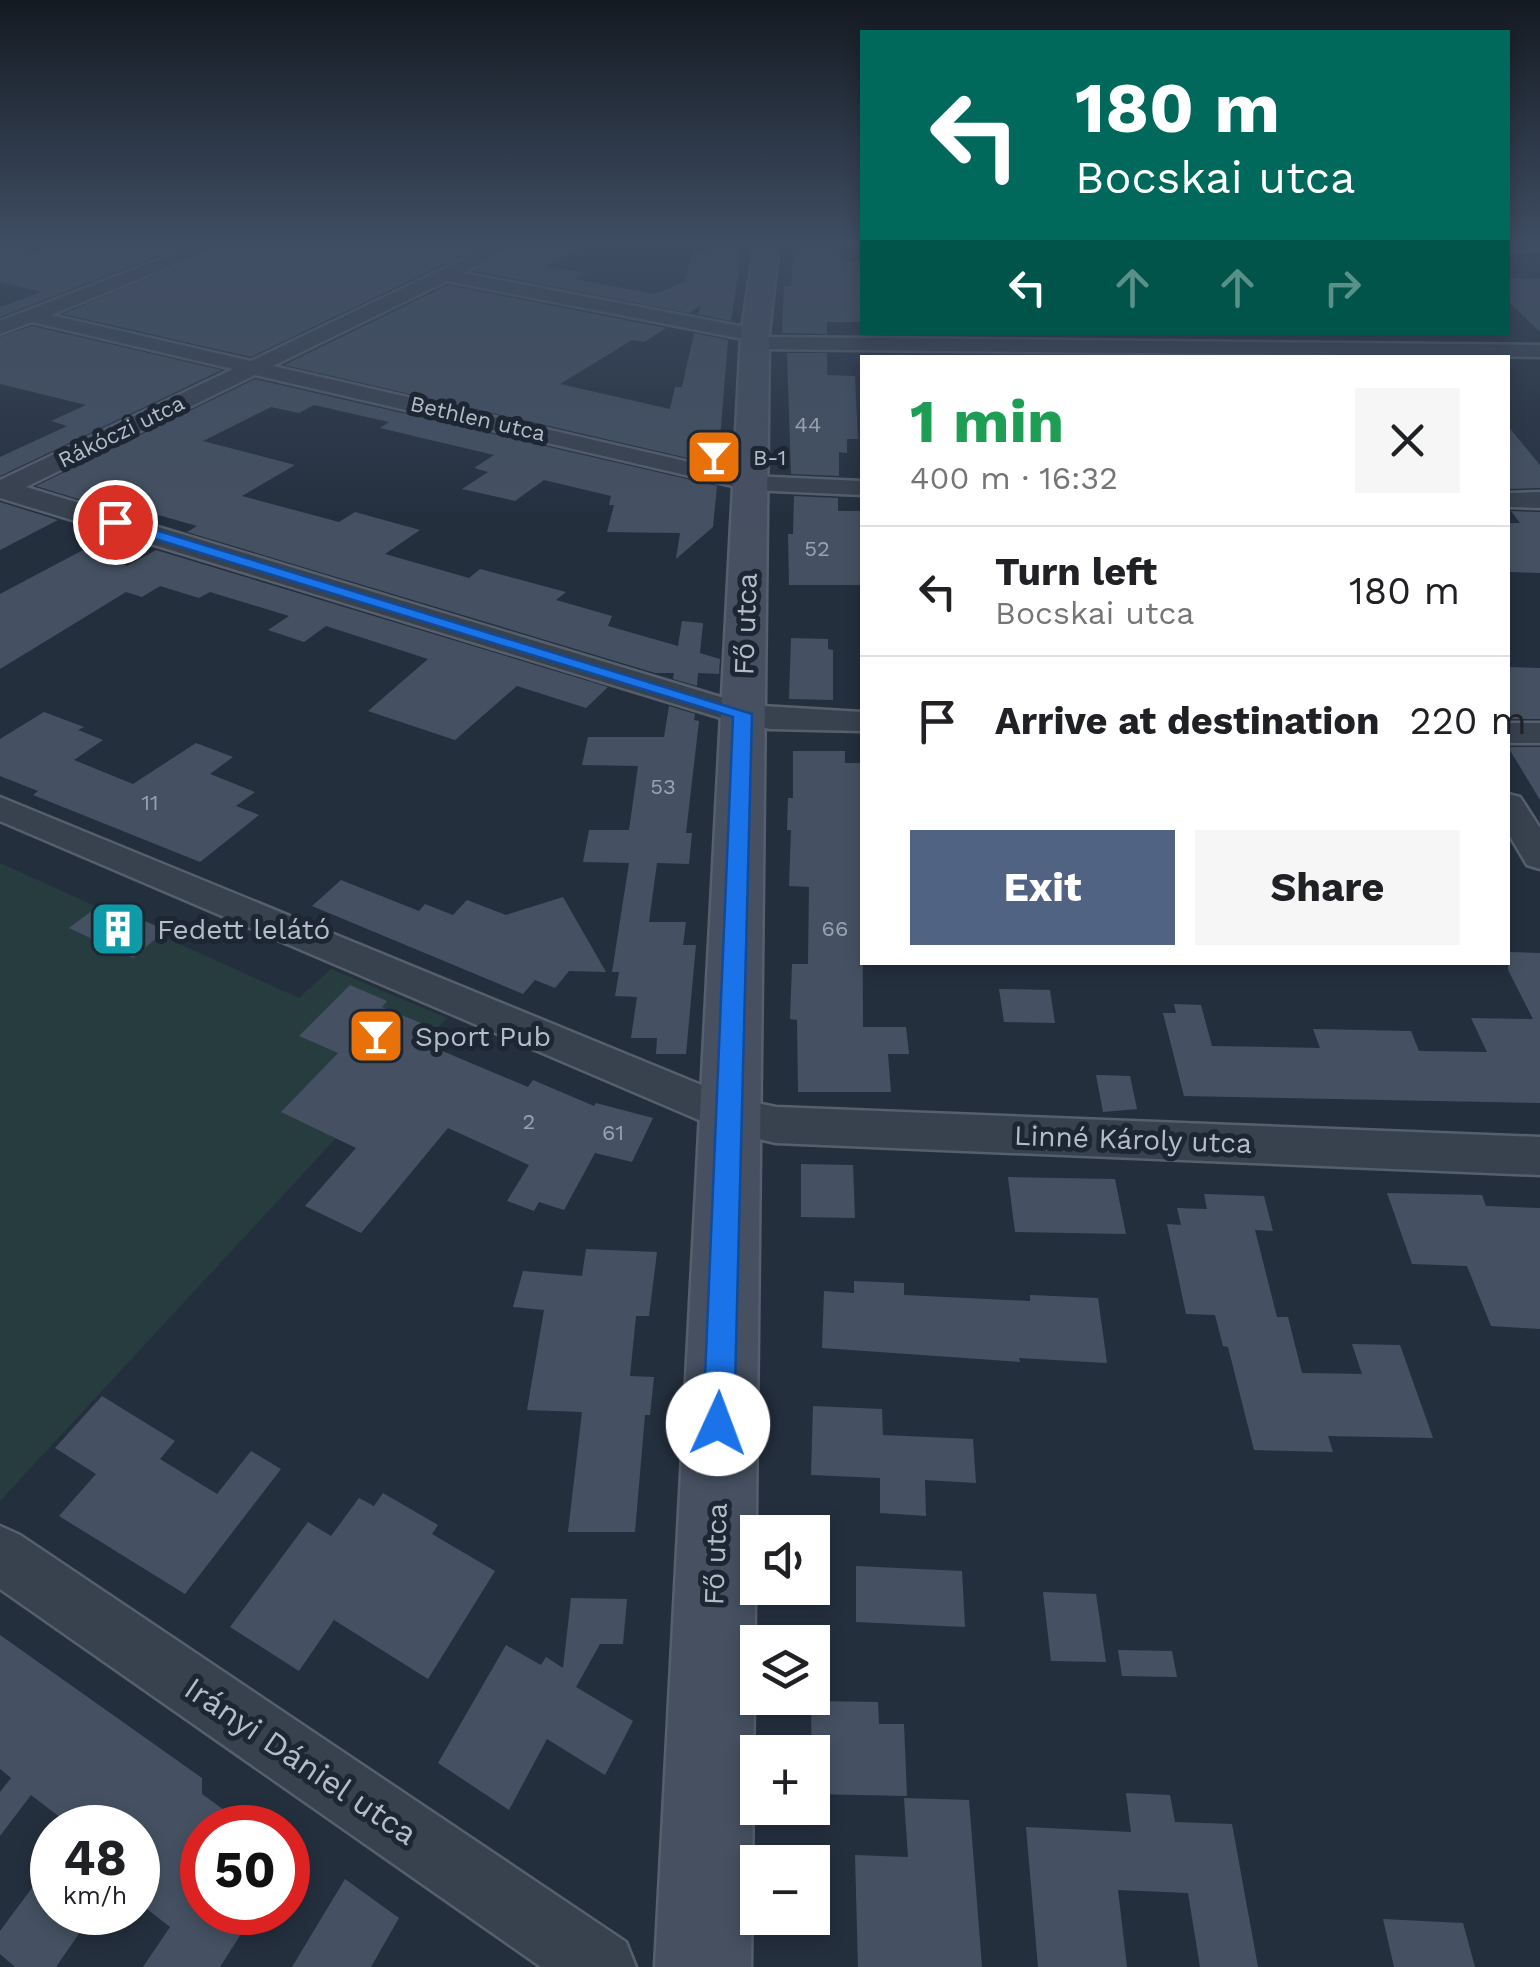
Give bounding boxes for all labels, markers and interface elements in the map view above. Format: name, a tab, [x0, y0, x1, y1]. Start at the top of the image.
text: 180 m	[1075, 67, 1280, 149]
icon: left	[910, 70, 1040, 200]
text: Bocskai utca	[1075, 151, 1355, 204]
icon: left	[1000, 260, 1055, 315]
icon: ahead	[1105, 260, 1160, 315]
icon: ahead	[1210, 260, 1265, 315]
icon: right	[1315, 260, 1370, 315]
text: 1 min	[910, 386, 1064, 457]
button: close	[1355, 388, 1460, 493]
street label: Rákóczi utca	[54, 390, 188, 473]
street label: Bethlen utca	[408, 391, 548, 446]
house number: 44	[795, 412, 821, 437]
bar icon: B-1	[684, 427, 744, 487]
place label: B-1	[753, 445, 786, 470]
text: 400 m · 16:32	[910, 459, 1118, 497]
pin	[73, 480, 158, 565]
icon: arrive	[88, 495, 143, 550]
house number: 52	[804, 536, 830, 561]
text: Turn left	[995, 550, 1157, 594]
icon: left	[910, 564, 965, 619]
text: 180 m	[1349, 569, 1460, 613]
street label: Fő utca	[727, 572, 764, 676]
text: Bocskai utca	[995, 594, 1194, 632]
icon: arrive	[910, 694, 965, 749]
text: Arrive at destination	[995, 699, 1380, 743]
text: 220 m	[1410, 699, 1527, 743]
house number: 53	[650, 774, 676, 799]
house number: 11	[141, 790, 159, 815]
button: Exit	[910, 830, 1175, 945]
button: Share	[1195, 830, 1460, 945]
building icon: Fedett lelátó	[88, 899, 148, 959]
place label: Fedett lelátó	[157, 913, 330, 946]
house number: 66	[822, 916, 848, 941]
bar icon: Sport Pub	[346, 1006, 406, 1066]
place label: Sport Pub	[415, 1020, 551, 1053]
house number: 2	[523, 1109, 535, 1134]
street label: Linné Károly utca	[1014, 1119, 1253, 1160]
house number: 61	[602, 1120, 624, 1145]
position arrow	[666, 1372, 770, 1476]
street label: Fő utca	[697, 1502, 734, 1606]
map controls	[740, 1515, 830, 1935]
button: sound	[740, 1515, 830, 1605]
button: layers	[740, 1625, 830, 1715]
street label: Irányi Dániel utca	[178, 1669, 424, 1853]
button: +	[740, 1735, 830, 1825]
speed limit sign: 50	[180, 1805, 310, 1935]
text: 48	[63, 1828, 127, 1887]
button: −	[740, 1845, 830, 1935]
text: km/h	[63, 1881, 127, 1910]

